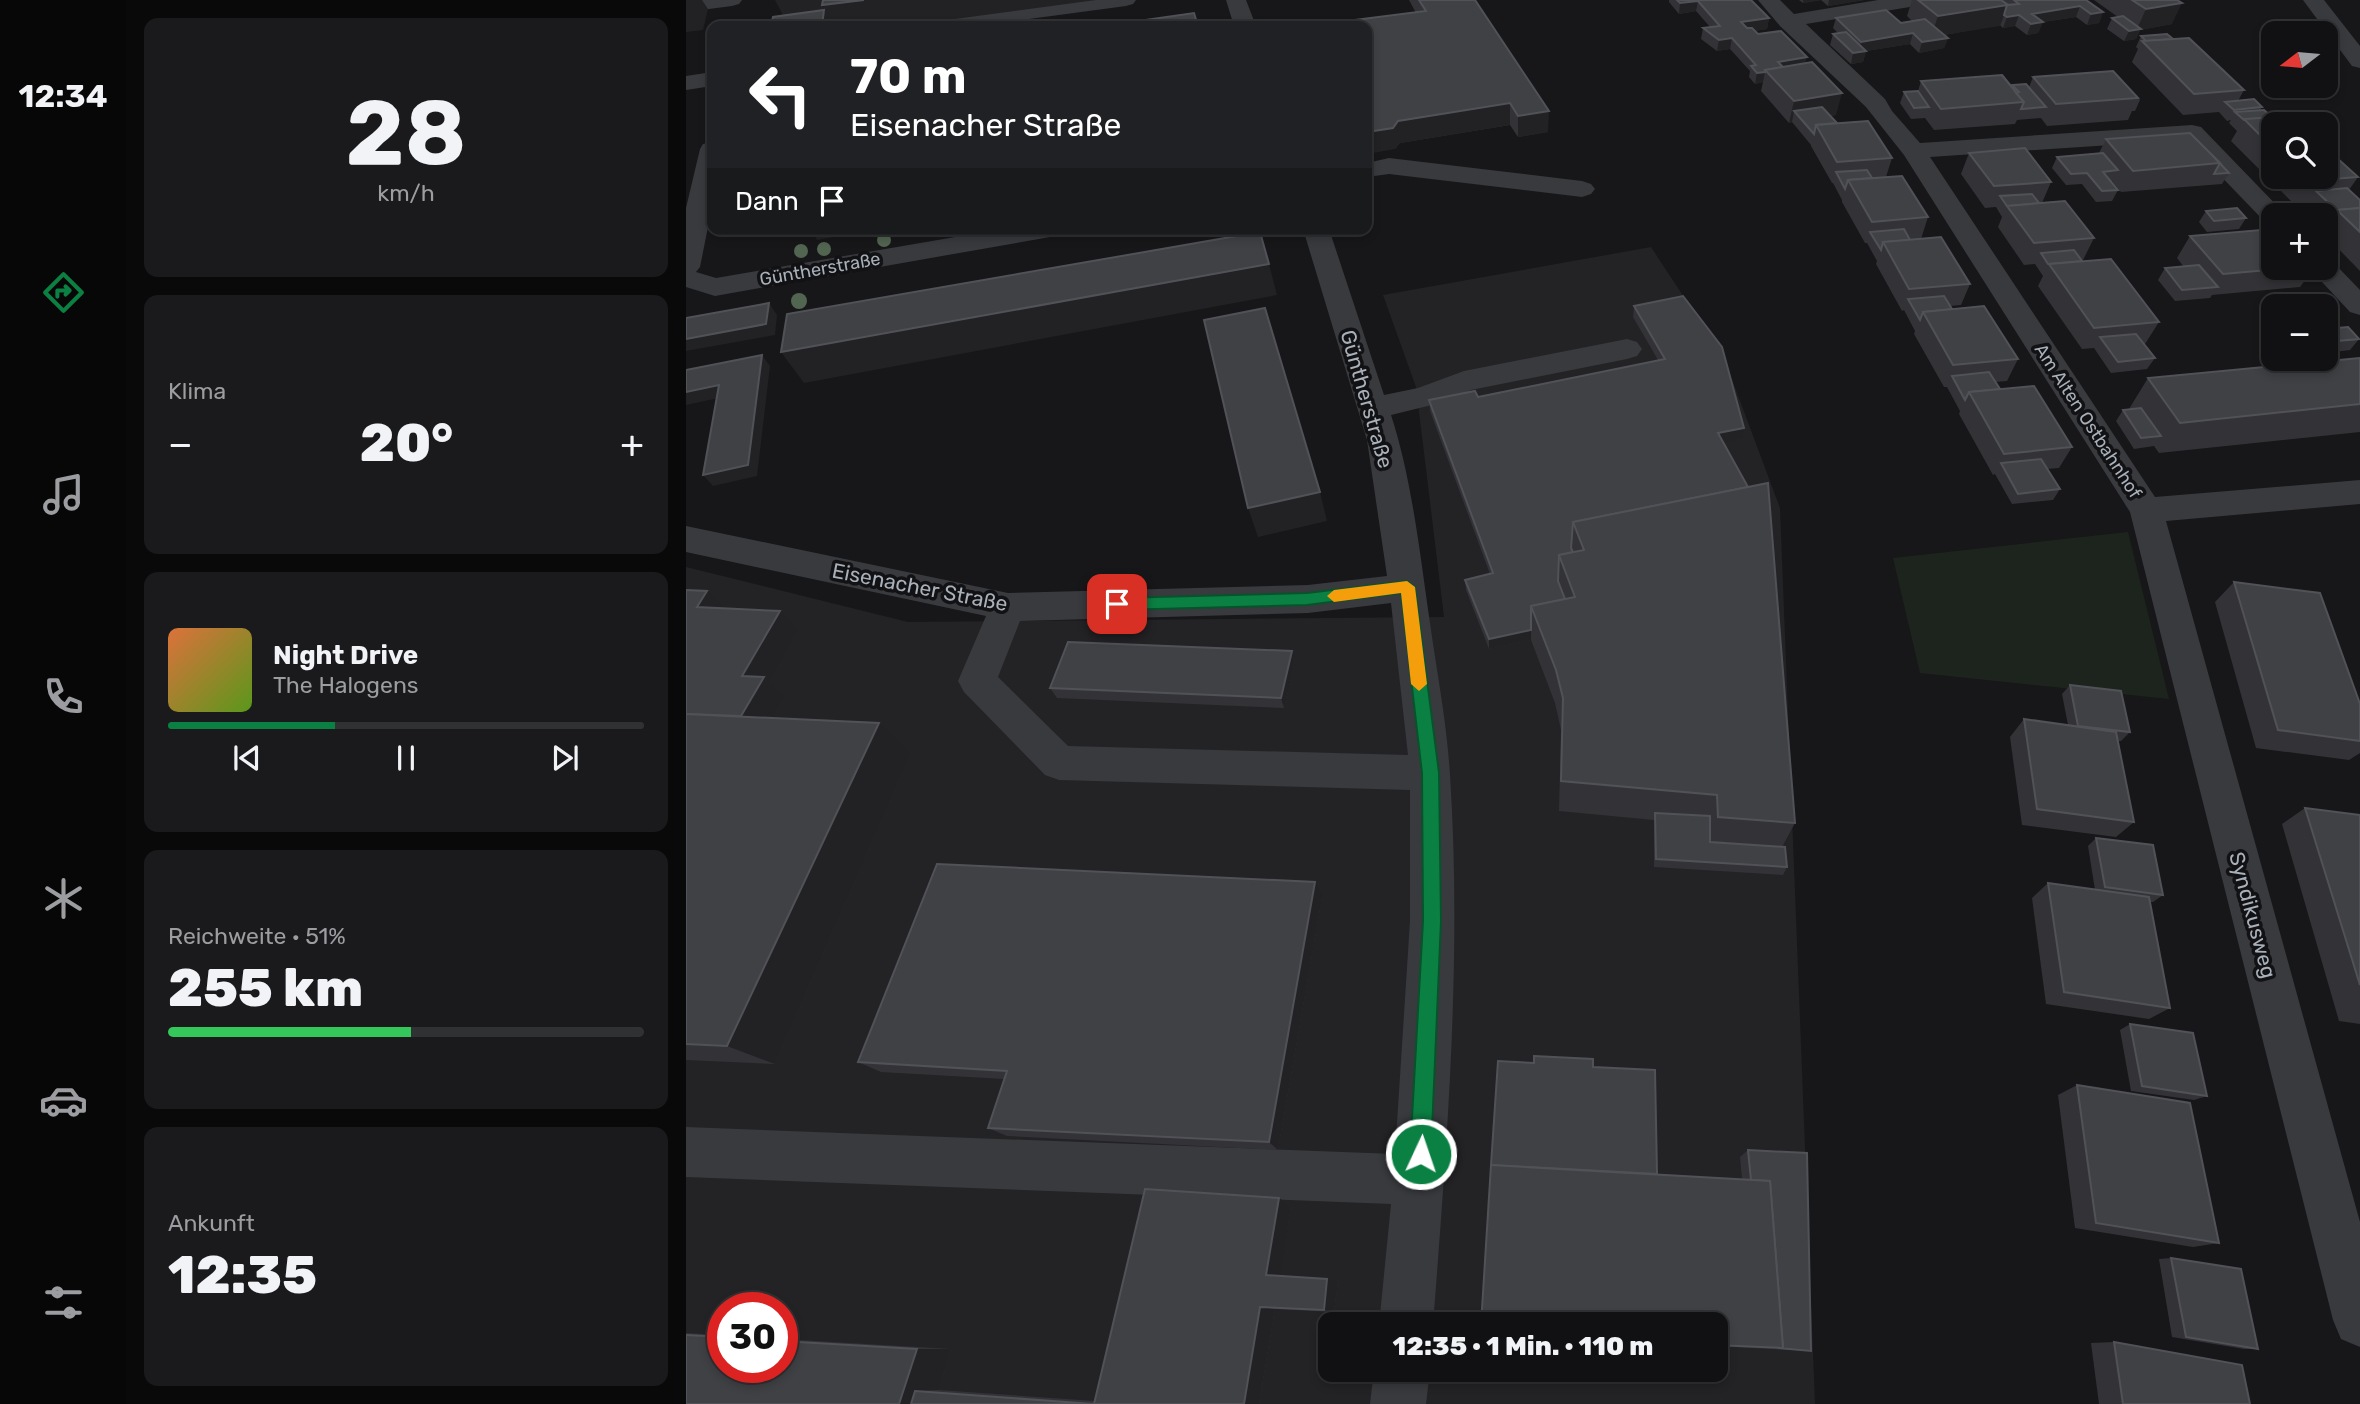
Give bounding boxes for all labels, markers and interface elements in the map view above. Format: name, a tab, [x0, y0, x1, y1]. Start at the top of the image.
north arrow	[2261, 21, 2338, 98]
map controls	[2261, 21, 2338, 371]
text: 70 m	[850, 47, 967, 105]
icon: left	[735, 49, 826, 140]
text: 12:34	[19, 77, 108, 115]
text: 28	[346, 79, 466, 187]
text: Eisenacher Straße	[850, 106, 1122, 144]
button: search	[2261, 112, 2338, 189]
text: km/h	[377, 179, 435, 207]
icon: arrive	[813, 182, 851, 220]
text: Dann	[735, 186, 799, 217]
button: +	[2261, 203, 2338, 280]
street label: Güntherstraße	[758, 248, 882, 290]
icon: directions	[39, 268, 88, 317]
button: −	[2261, 294, 2338, 371]
street label: Güntherstraße	[1335, 327, 1399, 471]
street label: Am Alten Ostbahnhof	[2030, 340, 2146, 502]
text: Klima	[168, 377, 226, 405]
text: 20°	[360, 412, 453, 474]
text: −	[168, 421, 193, 467]
text: +	[620, 421, 644, 467]
icon: music	[39, 470, 88, 519]
street label: Eisenacher Straße	[830, 558, 1010, 616]
pin	[1087, 574, 1147, 634]
icon: arrive	[1098, 585, 1136, 623]
text: Night Drive	[273, 640, 418, 671]
text: The Halogens	[273, 671, 419, 699]
icon: phone	[39, 672, 88, 721]
icon: previous	[228, 739, 266, 777]
icon: pause	[387, 739, 425, 777]
icon: next	[546, 739, 584, 777]
street label: Syndikusweg	[2224, 849, 2282, 981]
icon: climate	[39, 874, 88, 923]
text: Reichweite · 51%	[168, 922, 346, 950]
text: 255 km	[168, 957, 363, 1019]
icon: car	[39, 1076, 88, 1125]
position arrow	[1384, 1117, 1458, 1191]
text: Ankunft	[168, 1209, 255, 1237]
text: 12:35	[168, 1244, 317, 1306]
icon: filters	[39, 1278, 88, 1327]
speed limit sign: 30	[707, 1292, 798, 1383]
text: 12:35 · 1 Min. · 110 m	[1393, 1331, 1653, 1362]

